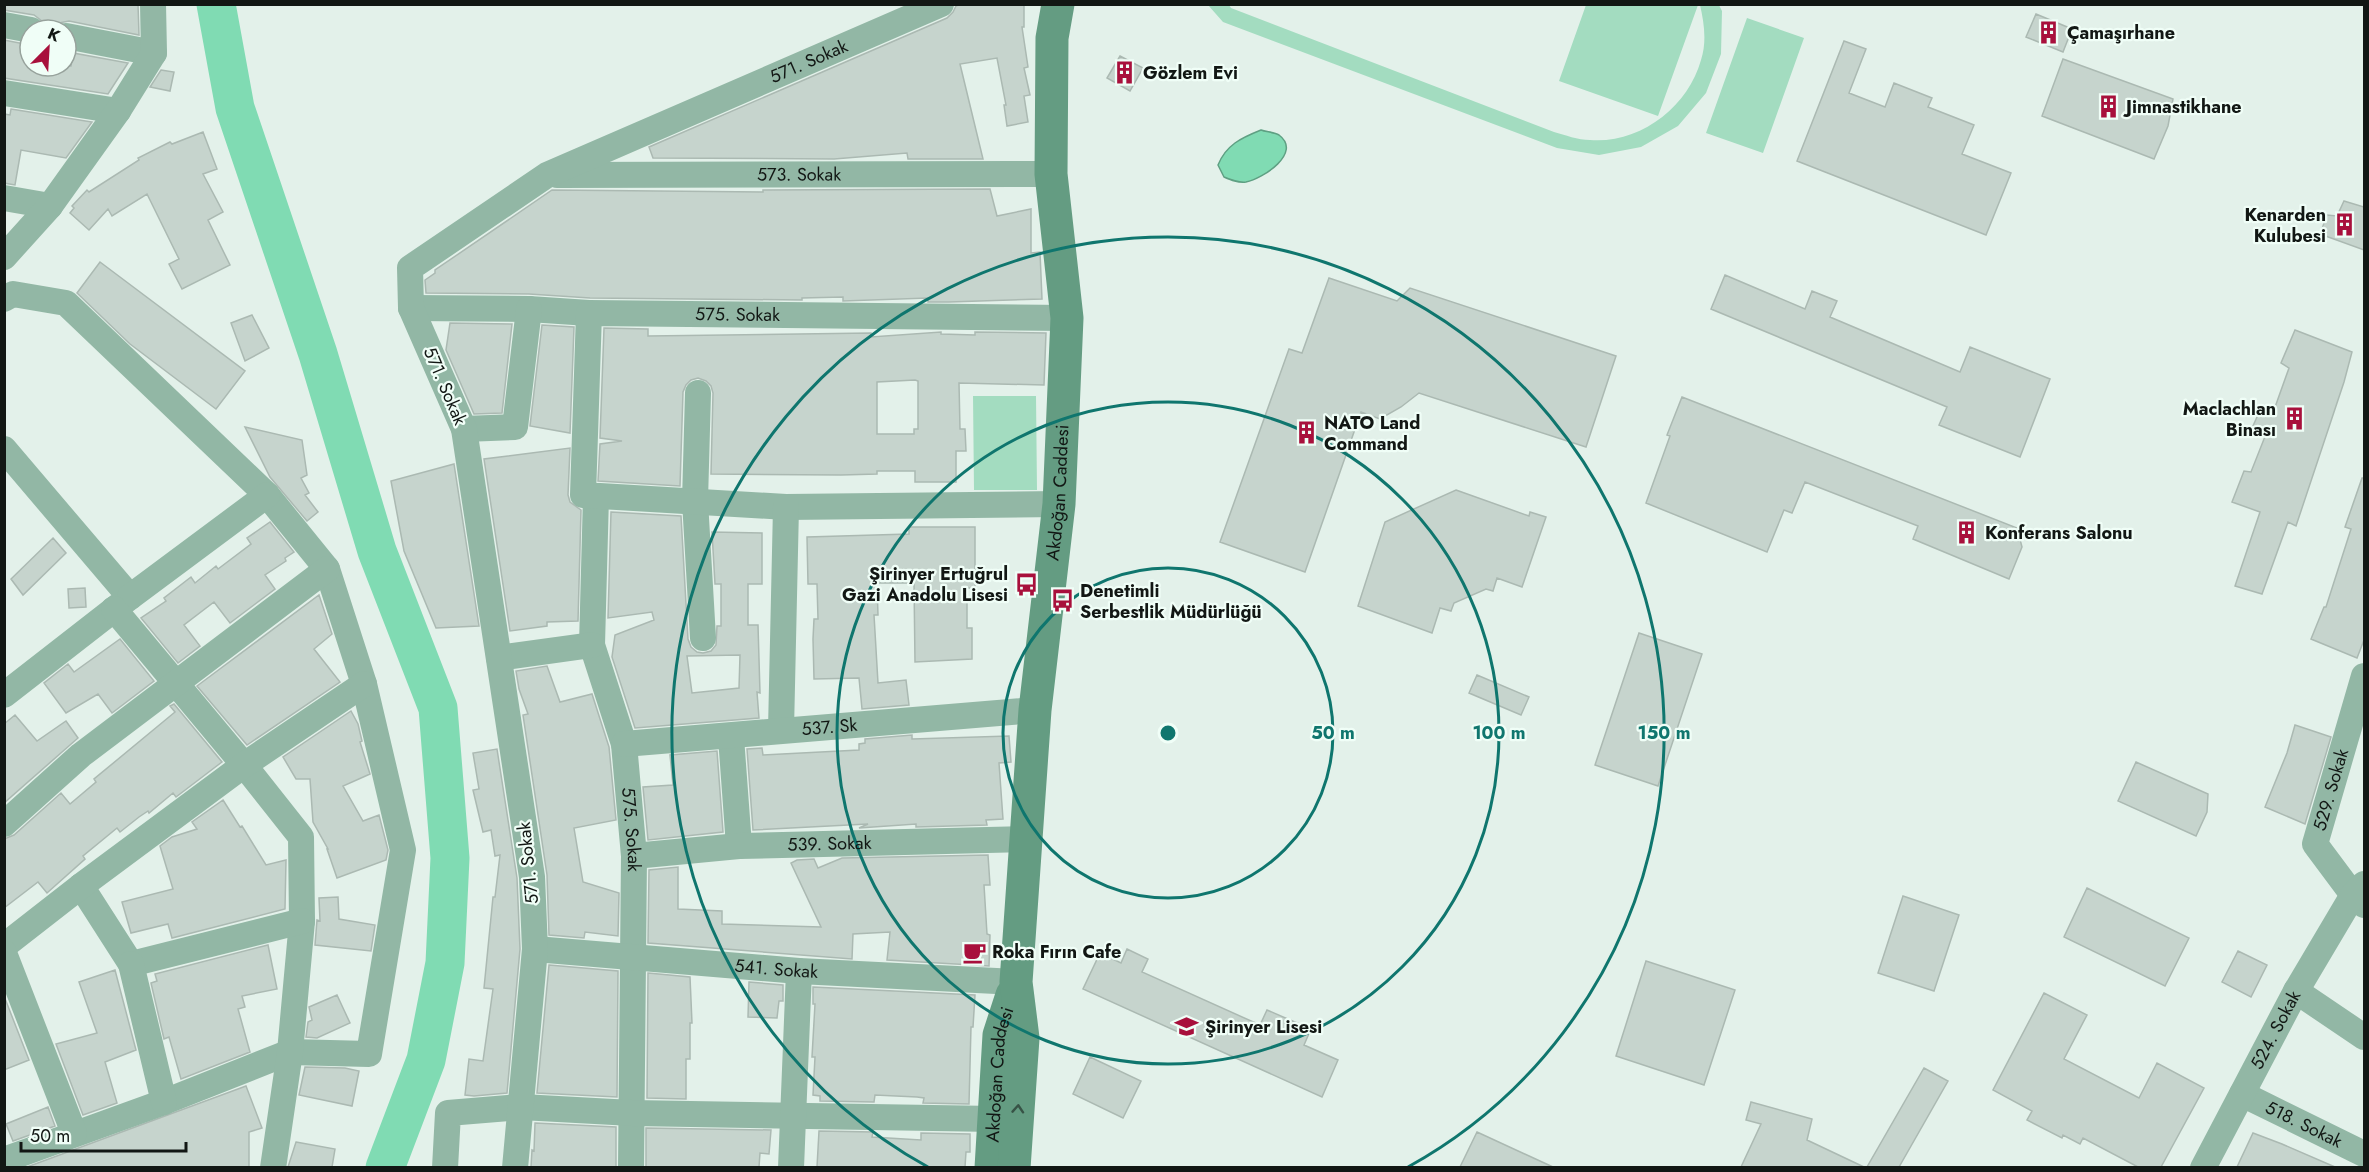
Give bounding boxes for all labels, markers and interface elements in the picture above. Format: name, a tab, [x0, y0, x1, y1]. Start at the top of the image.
north arrow	[18, 18, 78, 78]
building icon: Çamaşırhane	[2036, 20, 2062, 46]
place label: Çamaşırhane	[2067, 20, 2175, 46]
text: K	[44, 22, 64, 48]
street label: 571. Sokak	[765, 33, 852, 90]
building icon: Gözlem Evi	[1112, 60, 1138, 86]
place label: Gözlem Evi	[1143, 60, 1238, 86]
building icon: Jimnastikhane	[2095, 94, 2121, 120]
place label: Jimnastikhane	[2123, 94, 2242, 120]
street label: 573. Sokak	[757, 161, 841, 188]
place label: Kenarden Kulubesi	[2244, 202, 2326, 249]
building icon: Kenarden Kulubesi	[2331, 212, 2357, 238]
street label: 575. Sokak	[695, 301, 780, 328]
street label: 571. Sokak	[417, 343, 473, 429]
place label: Maclachlan Binası	[2183, 396, 2276, 443]
building icon: Maclachlan Binası	[2281, 406, 2307, 432]
place label: NATO Land Command	[1324, 410, 1420, 457]
building icon: NATO Land Command	[1293, 420, 1319, 446]
street label: Akdoğan Caddesi	[1039, 424, 1075, 562]
building icon: Konferans Salonu	[1954, 520, 1980, 546]
place label: Konferans Salonu	[1985, 520, 2133, 546]
place label: Şirinyer Ertuğrul Gazi Anadolu Lisesi	[842, 561, 1008, 608]
bus stop icon: Şirinyer Ertuğrul Gazi Anadolu Lisesi	[1013, 571, 1039, 597]
place label: Denetimli Serbestlik Müdürlüğü	[1080, 578, 1262, 625]
bus stop icon: Denetimli Serbestlik Müdürlüğü	[1049, 588, 1075, 614]
street label: 537. Sk	[800, 712, 858, 742]
text: 50 m	[1311, 720, 1355, 746]
text: 100 m	[1472, 720, 1526, 746]
text: 150 m	[1638, 720, 1690, 746]
centre of rings	[1158, 723, 1178, 743]
street label: 529. Sokak	[2307, 745, 2355, 834]
street label: 575. Sokak	[615, 786, 647, 872]
street label: 571. Sokak	[511, 820, 545, 905]
street label: 539. Sokak	[787, 830, 872, 858]
cafe icon: Roka Fırın Cafe	[961, 939, 987, 965]
place label: Roka Fırın Cafe	[992, 939, 1121, 965]
street label: 541. Sokak	[733, 953, 819, 985]
street label: 524. Sokak	[2244, 986, 2307, 1074]
street label: Akdoğan Caddesi	[980, 1003, 1020, 1143]
school or university icon: Şirinyer Lisesi	[1174, 1014, 1200, 1040]
place label: Şirinyer Lisesi	[1205, 1014, 1322, 1040]
street label: 518. Sokak	[2261, 1095, 2347, 1154]
one-way arrow	[1011, 1105, 1024, 1114]
scale bar	[21, 1115, 186, 1153]
text: 50 m	[30, 1123, 70, 1149]

